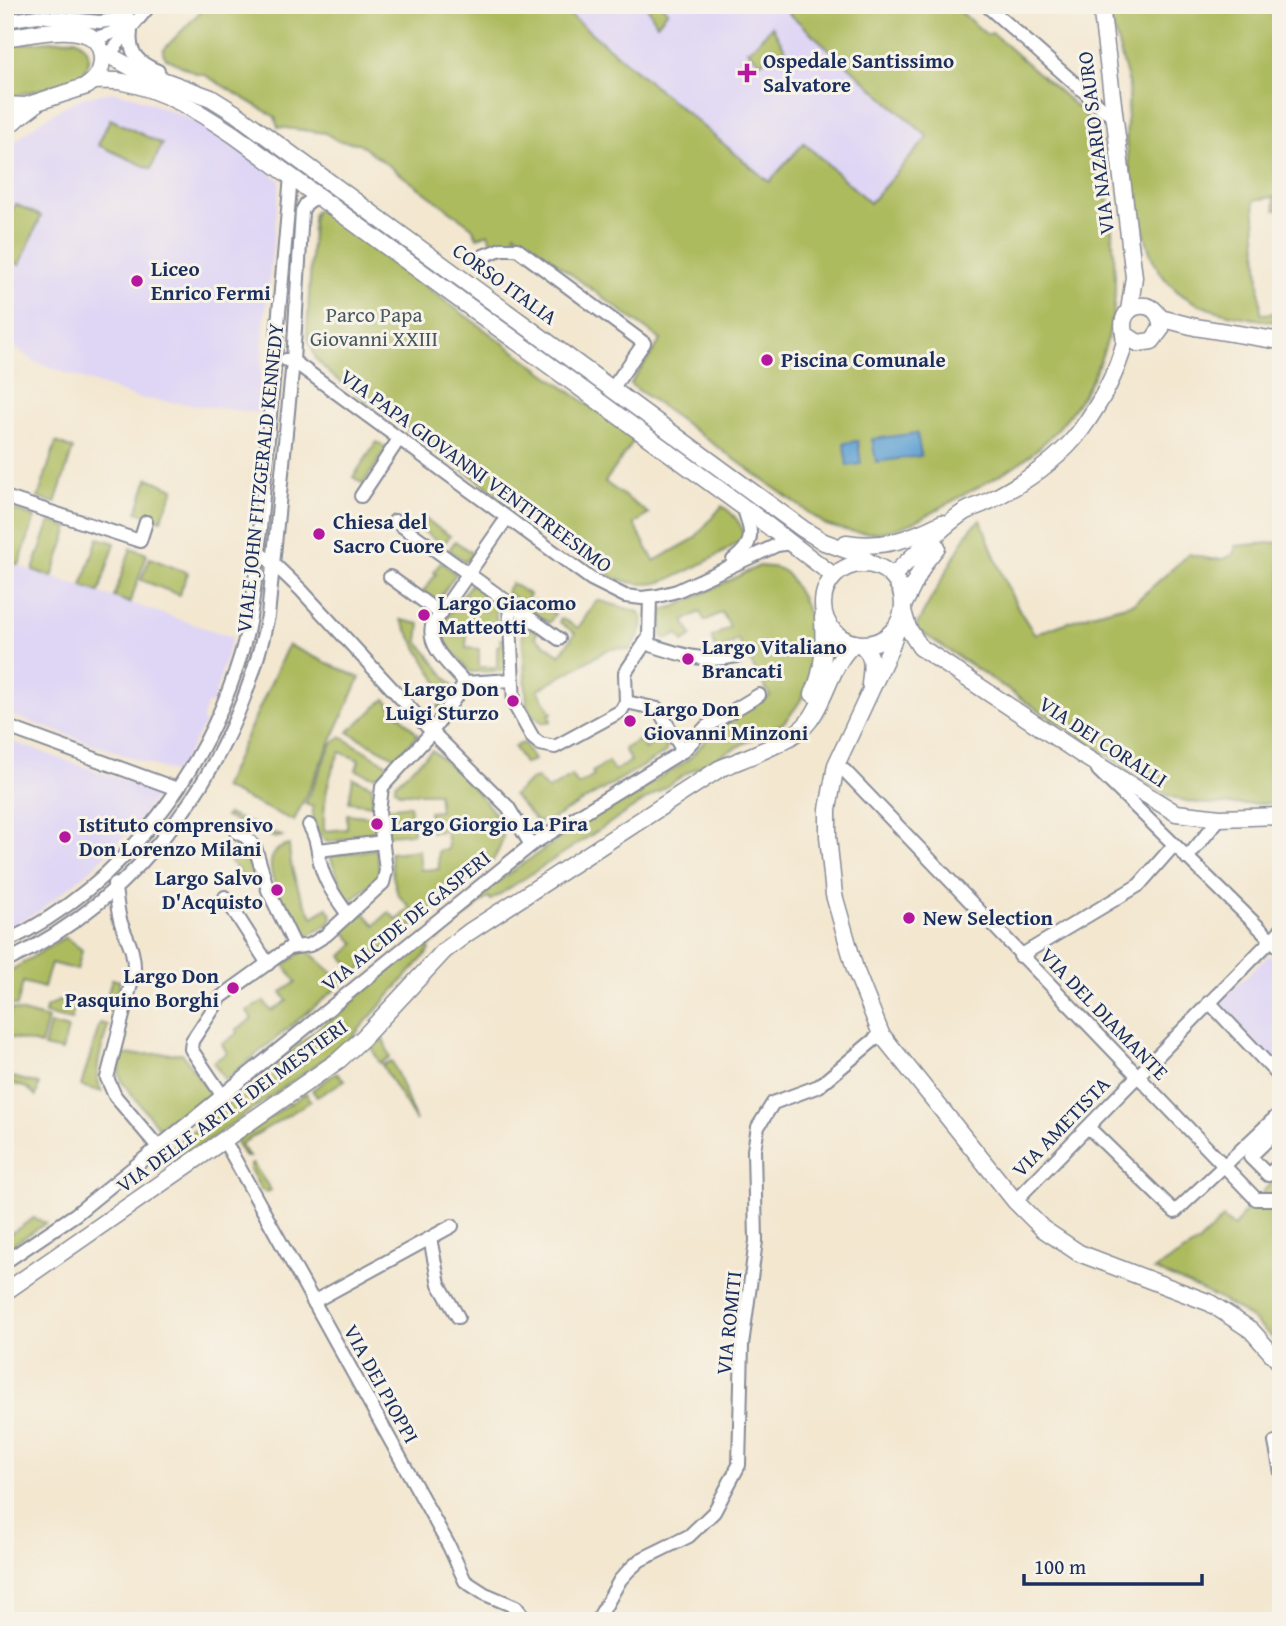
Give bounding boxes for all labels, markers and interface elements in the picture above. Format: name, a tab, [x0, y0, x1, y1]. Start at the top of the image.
place label: Ospedale Santissimo Salvatore	[763, 45, 954, 100]
street label: VIA NAZARIO SAURO	[1069, 50, 1122, 237]
marker: Ospedale Santissimo Salvatore	[737, 63, 757, 83]
street label: CORSO ITALIA	[446, 235, 564, 332]
place label: Liceo Enrico Fermi	[151, 253, 271, 308]
marker: Liceo Enrico Fermi	[129, 273, 145, 289]
park label: Parco Papa Giovanni XXIII	[310, 299, 438, 354]
street label: VIALE JOHN FITZGERALD KENNEDY	[228, 321, 291, 634]
place label: Piscina Comunale	[781, 344, 946, 375]
marker: Piscina Comunale	[759, 352, 775, 368]
street label: VIA PAPA GIOVANNI VENTITREESIMO	[334, 361, 619, 580]
place label: Chiesa del Sacro Cuore	[333, 506, 444, 561]
marker: Chiesa del Sacro Cuore	[311, 526, 327, 542]
place label: Largo Giacomo Matteotti	[438, 587, 576, 642]
marker: Largo Giacomo Matteotti	[416, 607, 432, 623]
place label: Largo Vitaliano Brancati	[702, 631, 847, 686]
marker: Largo Vitaliano Brancati	[680, 651, 696, 667]
place label: Largo Don Luigi Sturzo	[385, 673, 500, 728]
street label: VIA DEI CORALLI	[1033, 688, 1174, 795]
marker: Largo Don Luigi Sturzo	[505, 693, 521, 709]
place label: Largo Don Giovanni Minzoni	[644, 693, 809, 748]
marker: Largo Don Giovanni Minzoni	[622, 713, 638, 729]
place label: Largo Giorgio La Pira	[391, 808, 588, 839]
place label: Istituto comprensivo Don Lorenzo Milani	[79, 809, 273, 864]
marker: Largo Giorgio La Pira	[369, 816, 385, 832]
marker: Istituto comprensivo Don Lorenzo Milani	[57, 829, 73, 845]
street label: VIA ALCIDE DE GASPERI	[314, 842, 497, 999]
place label: Largo Salvo D'Acquisto	[155, 862, 263, 917]
marker: Largo Salvo D'Acquisto	[269, 882, 285, 898]
place label: New Selection	[923, 902, 1054, 933]
marker: New Selection	[901, 910, 917, 926]
street label: VIA DEL DIAMANTE	[1033, 940, 1176, 1087]
place label: Largo Don Pasquino Borghi	[65, 960, 220, 1015]
marker: Largo Don Pasquino Borghi	[225, 980, 241, 996]
street label: VIA DELLE ARTI E DEI MESTIERI	[110, 1011, 354, 1200]
street label: VIA AMETISTA	[1004, 1069, 1117, 1184]
street label: VIA ROMITI	[708, 1269, 749, 1376]
street label: VIA DEI PIOPPI	[336, 1319, 427, 1449]
scale bar	[1024, 1542, 1202, 1586]
text: 100 m	[1034, 1551, 1086, 1582]

